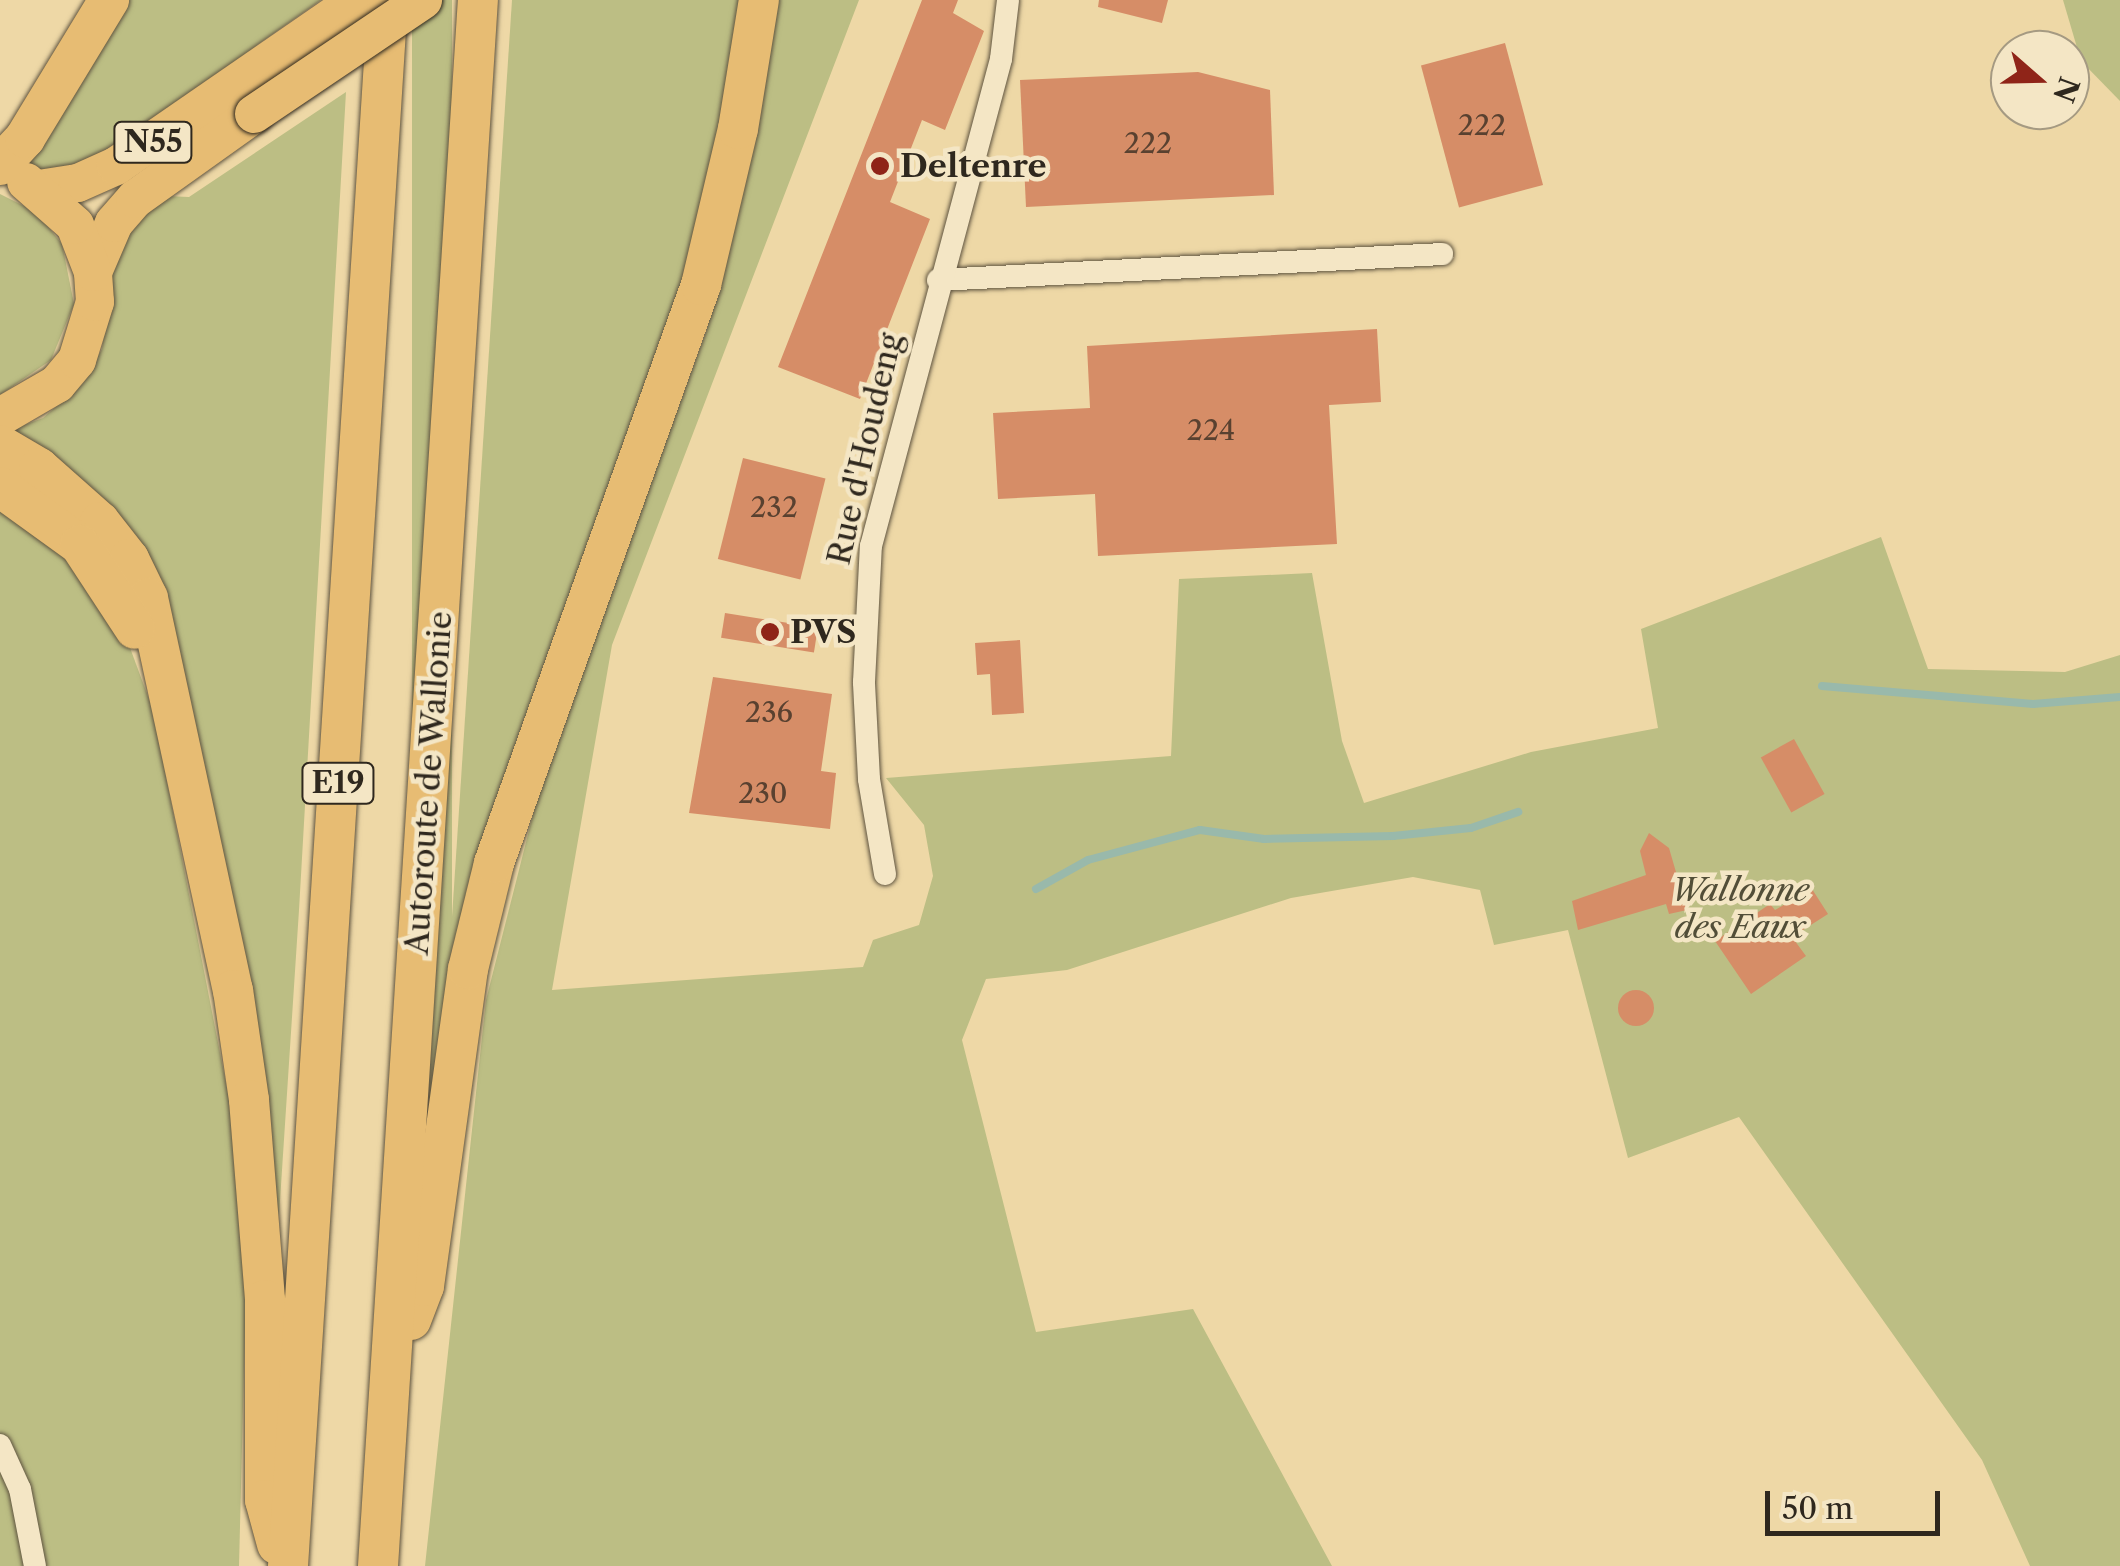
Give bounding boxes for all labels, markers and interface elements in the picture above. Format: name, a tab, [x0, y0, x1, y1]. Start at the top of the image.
north arrow	[1990, 30, 2090, 130]
text: N	[2046, 72, 2086, 107]
house number: 222	[1458, 108, 1506, 142]
road number: N55	[113, 117, 193, 167]
house number: 222	[1124, 126, 1172, 160]
place label: Deltenre	[900, 147, 1047, 185]
marker: Deltenre	[869, 155, 891, 177]
street label: Rue d'Houdeng	[820, 330, 910, 568]
house number: 224	[1187, 413, 1235, 447]
house number: 232	[750, 490, 798, 524]
street label: Autoroute de Wallonie	[398, 609, 460, 957]
place label: PVS	[790, 613, 856, 651]
marker: PVS	[759, 621, 781, 643]
house number: 236	[745, 695, 793, 729]
road number: E19	[300, 758, 376, 808]
house number: 230	[738, 776, 788, 810]
park label: Wallonne des Eaux	[1671, 872, 1809, 947]
scale bar	[1770, 1471, 1945, 1533]
text: 50 m	[1782, 1490, 1853, 1527]

